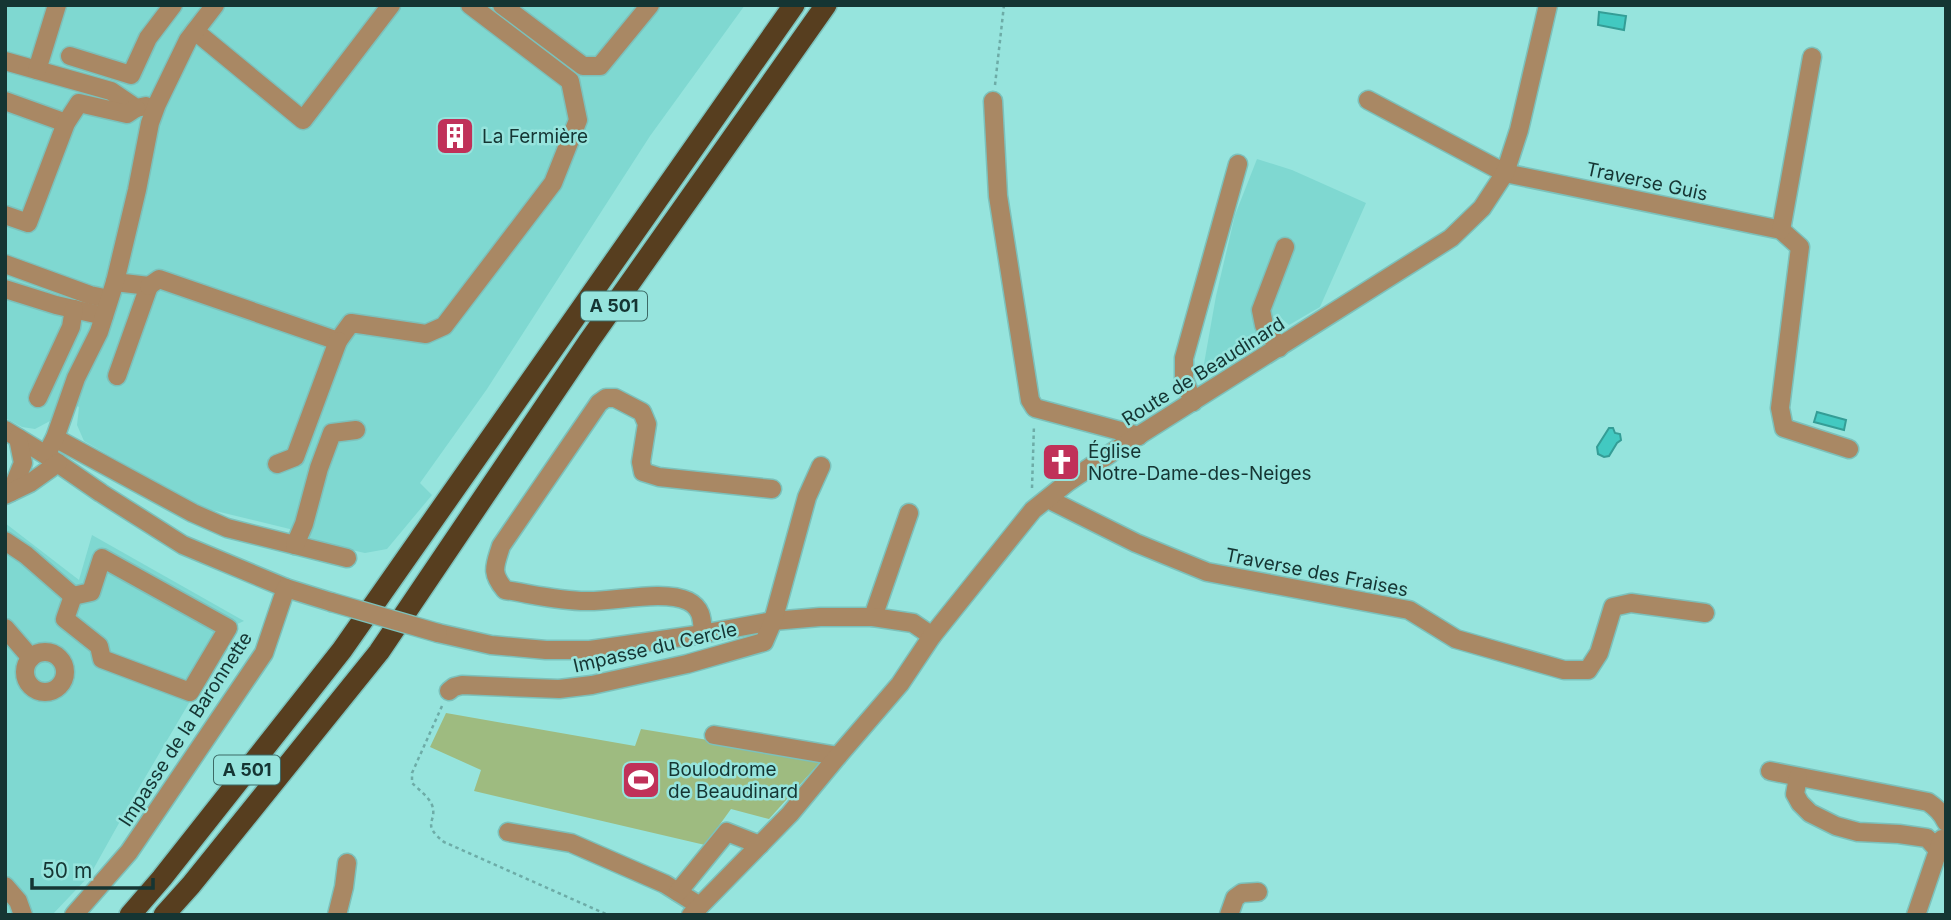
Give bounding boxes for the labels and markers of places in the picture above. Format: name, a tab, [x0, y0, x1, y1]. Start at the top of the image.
building icon: La Fermière	[434, 115, 476, 157]
place label: La Fermière	[482, 125, 588, 148]
place label: Église Notre-Dame-des-Neiges	[1088, 439, 1312, 485]
church icon: Église Notre-Dame-des-Neiges	[1040, 441, 1082, 483]
place label: Boulodrome de Beaudinard	[668, 758, 798, 803]
sports icon: Boulodrome de Beaudinard	[620, 759, 662, 801]

